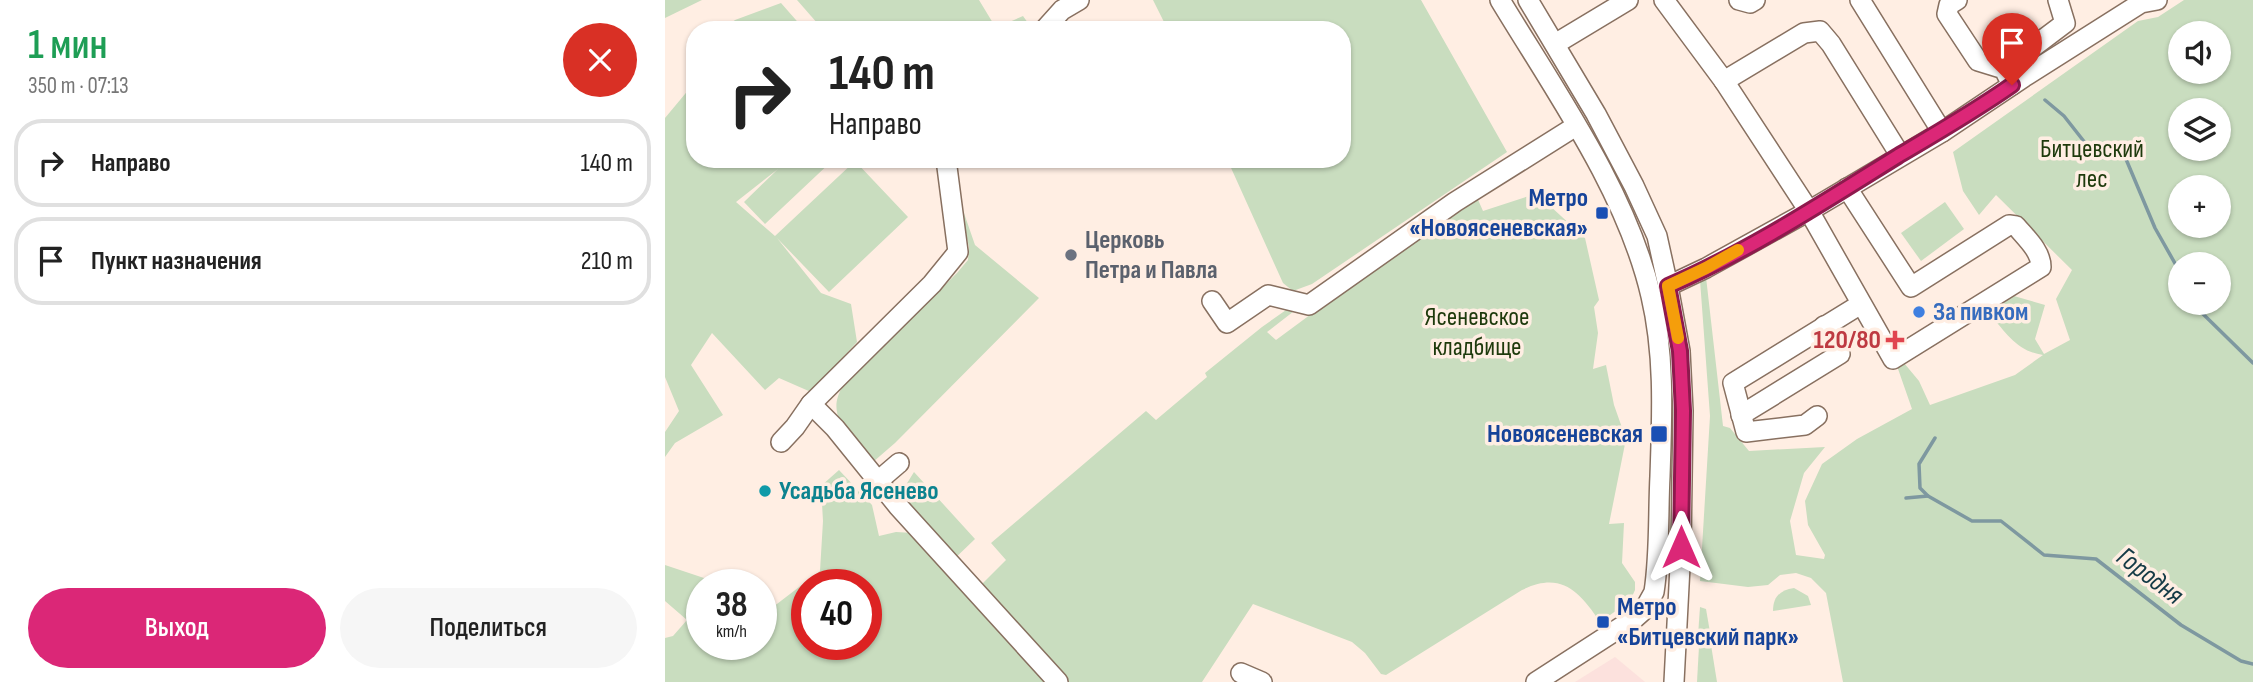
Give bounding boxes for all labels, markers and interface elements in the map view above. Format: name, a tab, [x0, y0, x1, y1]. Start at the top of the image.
pin	[1982, 13, 2042, 85]
text: 1 мин	[28, 20, 108, 71]
map controls	[2168, 21, 2231, 315]
button: sound	[2168, 21, 2231, 84]
button: close	[563, 23, 637, 97]
icon: arrive	[1993, 24, 2031, 62]
text: 140 m	[829, 45, 935, 104]
icon: right	[714, 49, 805, 140]
text: 350 m · 07:13	[28, 72, 129, 100]
button: layers	[2168, 98, 2231, 161]
text: Направо	[829, 105, 922, 144]
park label: Битцевский лес	[2040, 134, 2144, 195]
icon: right	[32, 144, 70, 182]
text: Направо	[91, 148, 170, 179]
text: 140 m	[581, 148, 633, 179]
button: +	[2168, 175, 2231, 238]
place label: Метро «Новоясеневская»	[1409, 183, 1588, 244]
marker: Метро «Новоясеневская»	[1594, 205, 1610, 221]
place label: Церковь Петра и Павла	[1085, 225, 1218, 286]
icon: arrive	[32, 242, 70, 280]
text: Пункт назначения	[91, 246, 262, 277]
text: 210 m	[581, 246, 633, 277]
marker: Церковь Петра и Павла	[1063, 247, 1079, 263]
button: −	[2168, 252, 2231, 315]
place label: За пивком	[1933, 297, 2029, 328]
park label: Ясеневское кладбище	[1425, 302, 1529, 363]
marker: За пивком	[1911, 304, 1927, 320]
place label: 120/80	[1814, 325, 1881, 356]
marker: 120/80	[1887, 332, 1903, 348]
place label: Новоясеневская	[1487, 419, 1643, 450]
marker: Новоясеневская	[1649, 424, 1669, 444]
place label: Усадьба Ясенево	[779, 476, 939, 507]
marker: Усадьба Ясенево	[757, 483, 773, 499]
position arrow	[1644, 510, 1718, 584]
water label: Городня	[2110, 540, 2190, 612]
speed limit sign: 40	[791, 569, 882, 660]
text: 38	[715, 584, 748, 627]
button: Выход	[28, 588, 326, 668]
button: Поделиться	[340, 588, 637, 668]
place label: Метро «Битцевский парк»	[1617, 592, 1799, 653]
marker: Метро «Битцевский парк»	[1595, 614, 1611, 630]
text: km/h	[716, 621, 747, 642]

